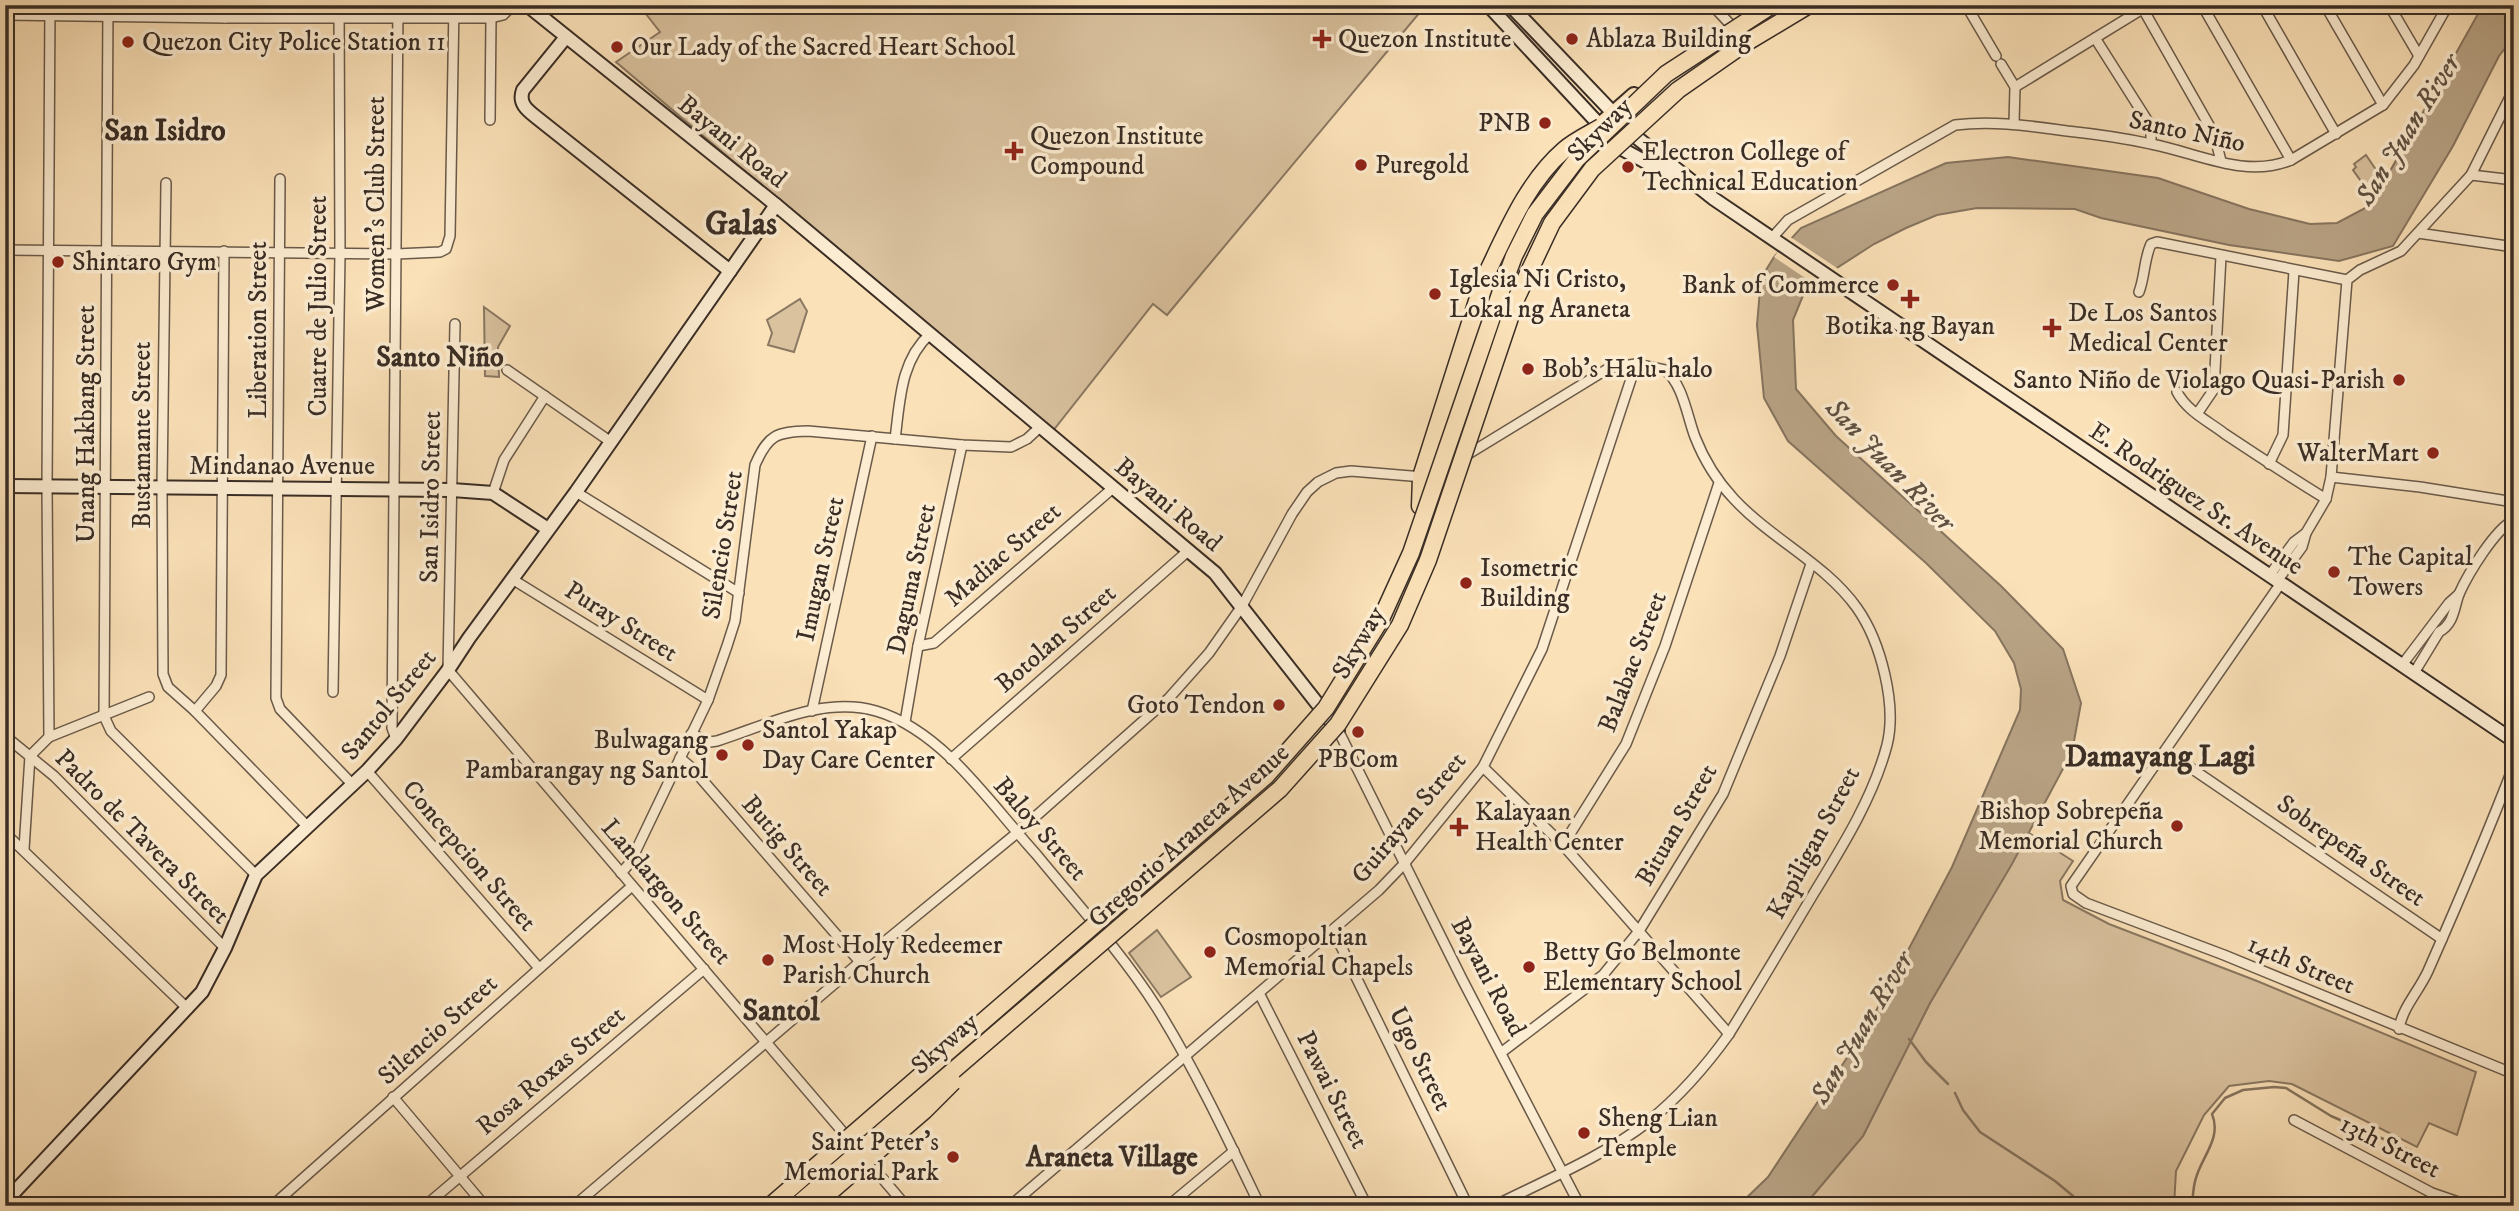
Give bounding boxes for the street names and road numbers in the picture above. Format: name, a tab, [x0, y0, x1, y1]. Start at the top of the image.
street label: Bayani Road	[671, 88, 793, 196]
street label: Skyway	[1561, 90, 1640, 169]
street label: Women's Club Street	[360, 96, 393, 313]
street label: Santo Niño	[2126, 104, 2248, 160]
street label: Cuatre de Julio Street	[302, 195, 335, 417]
street label: Liberation Street	[242, 241, 275, 419]
street label: Unang Hakbang Street	[70, 305, 103, 543]
street label: Bustamante Street	[126, 341, 159, 529]
street label: San Isidro Street	[413, 411, 449, 583]
street label: E. Rodriguez Sr. Avenue	[2082, 415, 2310, 583]
street label: Mindanao Avenue	[189, 450, 375, 483]
street label: Bayani Road	[1107, 450, 1229, 560]
street label: Silencio Street	[695, 468, 751, 622]
street label: Imugan Street	[790, 494, 852, 644]
street label: Madiac Street	[938, 495, 1068, 615]
street label: Daguma Street	[880, 501, 944, 657]
street label: Puray Street	[558, 574, 684, 670]
street label: Botolan Street	[989, 578, 1123, 700]
street label: Balabac Street	[1591, 587, 1675, 737]
street label: Skyway	[1325, 600, 1393, 685]
street label: Santol Street	[334, 643, 444, 767]
street label: Gregorio Araneta Avenue	[1081, 737, 1297, 935]
street label: Padro de Tavera Street	[47, 742, 237, 932]
street label: Guirayan Street	[1344, 745, 1474, 891]
street label: Bituan Street	[1629, 758, 1725, 892]
street label: Kapiligan Street	[1760, 761, 1868, 925]
street label: Baloy Street	[986, 770, 1094, 888]
street label: Concepcion Street	[394, 774, 544, 938]
street label: Sobrepeña Street	[2270, 787, 2432, 915]
street label: Butig Street	[734, 788, 840, 904]
street label: Landargon Street	[594, 812, 738, 972]
street label: Bayani Road	[1443, 912, 1533, 1042]
street label: 14th Street	[2242, 928, 2360, 1002]
street label: Silencio Street	[371, 968, 505, 1092]
street label: Rosa Roxas Street	[470, 999, 632, 1143]
street label: Ugo Street	[1381, 1002, 1459, 1116]
street label: Skyway	[904, 1005, 986, 1082]
street label: Pawai Street	[1288, 1026, 1376, 1154]
street label: 13th Street	[2334, 1108, 2446, 1186]

